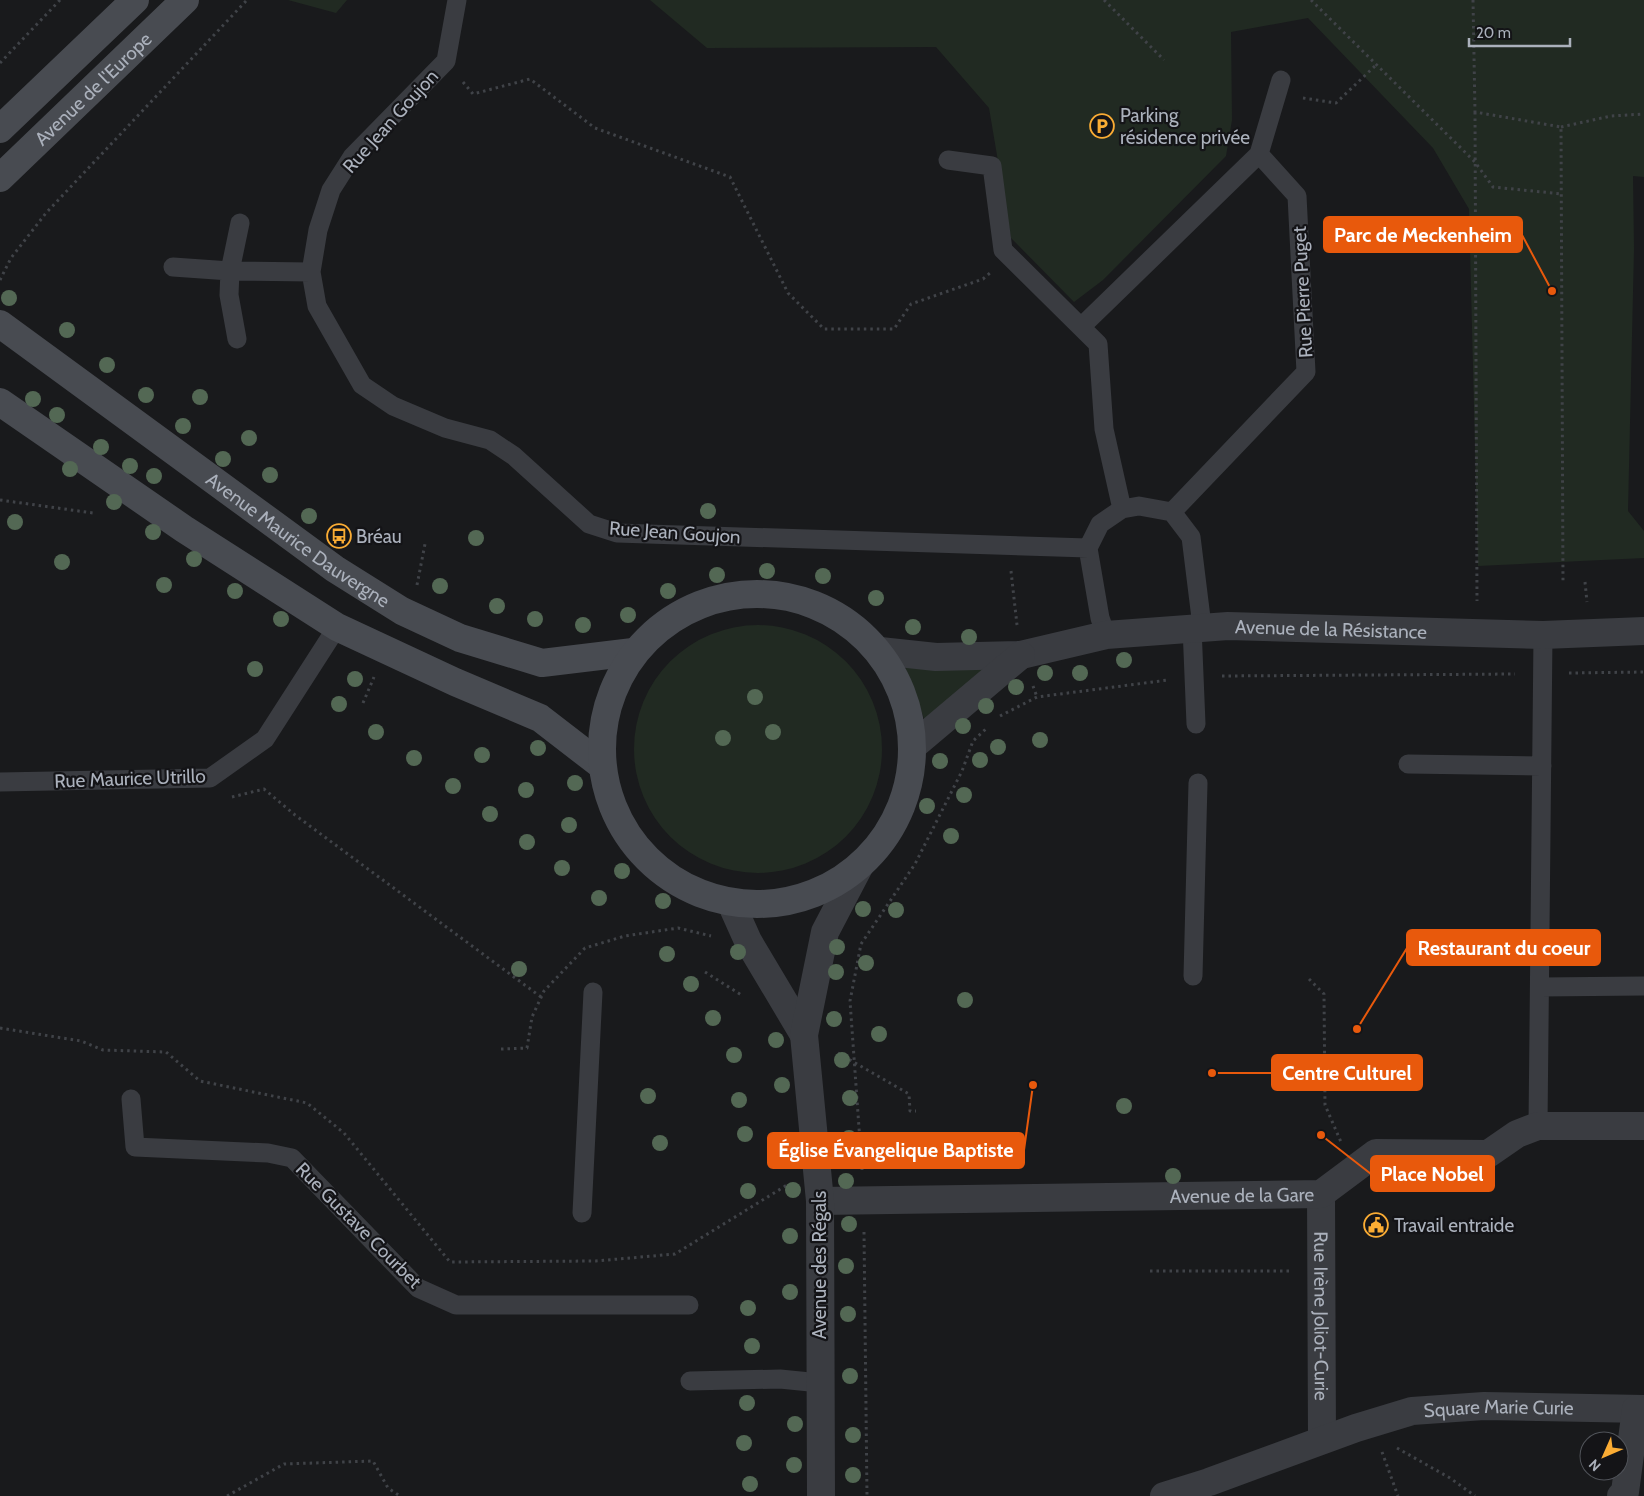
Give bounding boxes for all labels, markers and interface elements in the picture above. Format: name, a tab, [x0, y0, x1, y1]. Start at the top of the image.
scale bar	[1469, 15, 1570, 47]
text: 20 m	[1476, 24, 1511, 42]
street label: Avenue de l'Europe	[30, 27, 157, 150]
street label: Rue Jean Goujon	[338, 65, 443, 178]
place label: Parking résidence privée	[1120, 104, 1250, 149]
parking icon: Parking résidence privée	[1089, 113, 1115, 139]
callout: Parc de Meckenheim	[1324, 217, 1522, 252]
text: Parc de Meckenheim	[1334, 223, 1512, 247]
street label: Rue Pierre Puget	[1288, 225, 1317, 358]
street label: Avenue Maurice Dauvergne	[202, 468, 394, 612]
street label: Rue Jean Goujon	[608, 516, 741, 549]
bus stop icon: Bréau	[326, 523, 352, 549]
place label: Bréau	[356, 525, 402, 548]
street label: Avenue de la Résistance	[1235, 615, 1428, 644]
street label: Rue Maurice Utrillo	[54, 764, 206, 793]
callout: Restaurant du coeur	[1407, 930, 1600, 965]
text: Restaurant du coeur	[1418, 936, 1591, 960]
callout: Centre Culturel	[1272, 1055, 1422, 1090]
text: Centre Culturel	[1282, 1061, 1412, 1085]
callout: Église Évangelique Baptiste	[768, 1133, 1024, 1168]
text: Église Évangelique Baptiste	[778, 1138, 1014, 1162]
callout: Place Nobel	[1371, 1156, 1494, 1191]
street label: Rue Gustave Courbet	[291, 1158, 427, 1293]
text: Place Nobel	[1380, 1162, 1484, 1186]
street label: Avenue de la Gare	[1170, 1183, 1315, 1208]
street label: Avenue des Régals	[808, 1191, 831, 1339]
public building icon: Travail entraide	[1363, 1212, 1389, 1238]
place label: Travail entraide	[1394, 1214, 1514, 1237]
street label: Rue Irène Joliot-Curie	[1309, 1231, 1333, 1401]
street label: Square Marie Curie	[1423, 1395, 1574, 1422]
north arrow	[1579, 1431, 1629, 1481]
text: N	[1585, 1455, 1605, 1475]

